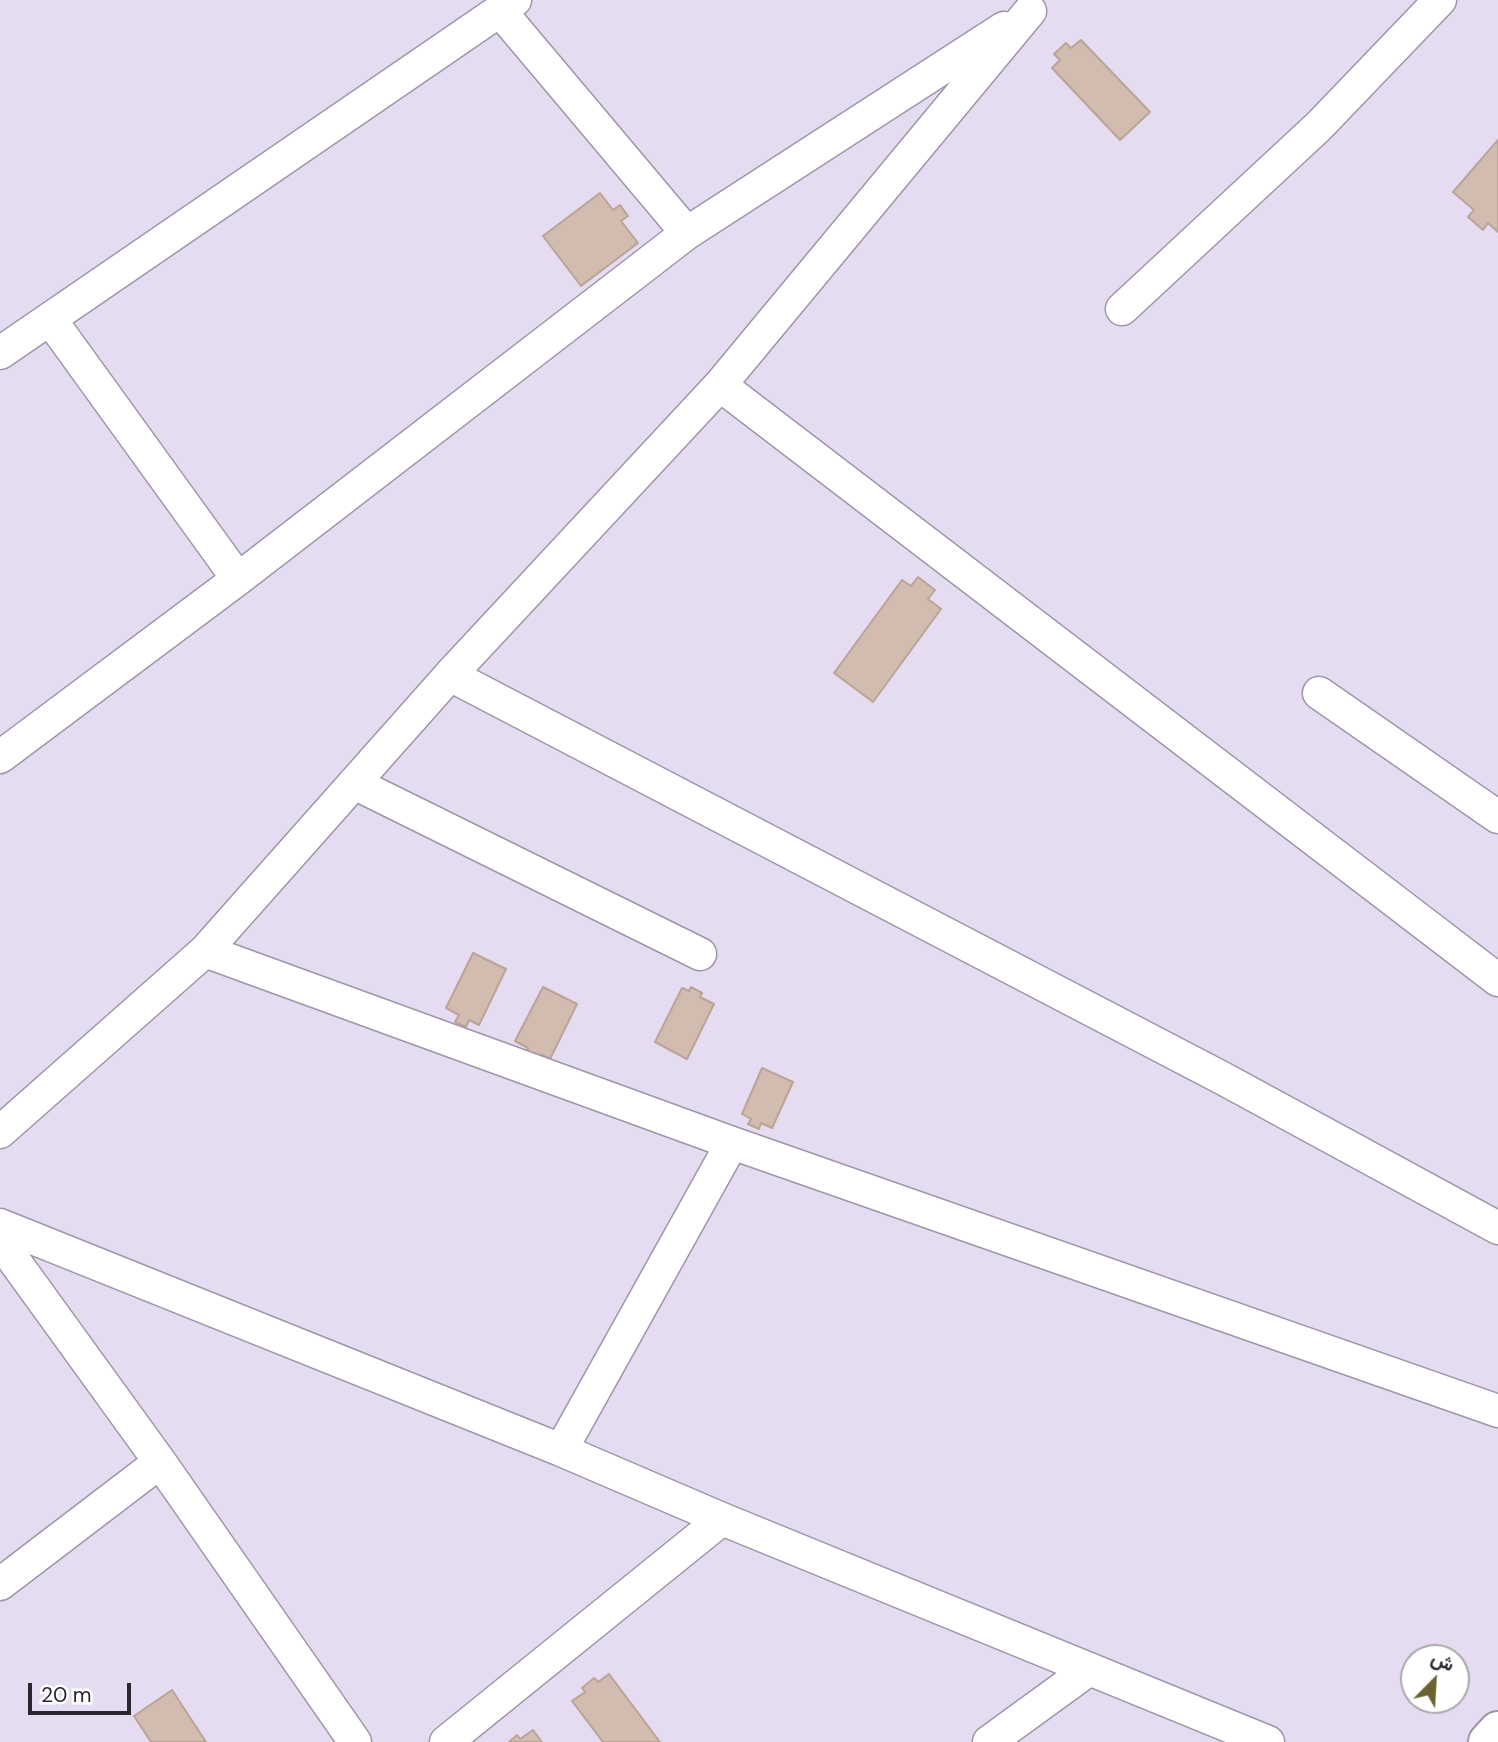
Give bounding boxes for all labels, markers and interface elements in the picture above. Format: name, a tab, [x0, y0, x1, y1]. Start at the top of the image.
north arrow	[1400, 1644, 1470, 1714]
text: ش	[1427, 1645, 1458, 1677]
scale bar	[32, 1668, 135, 1712]
text: 20 m	[41, 1681, 92, 1709]

